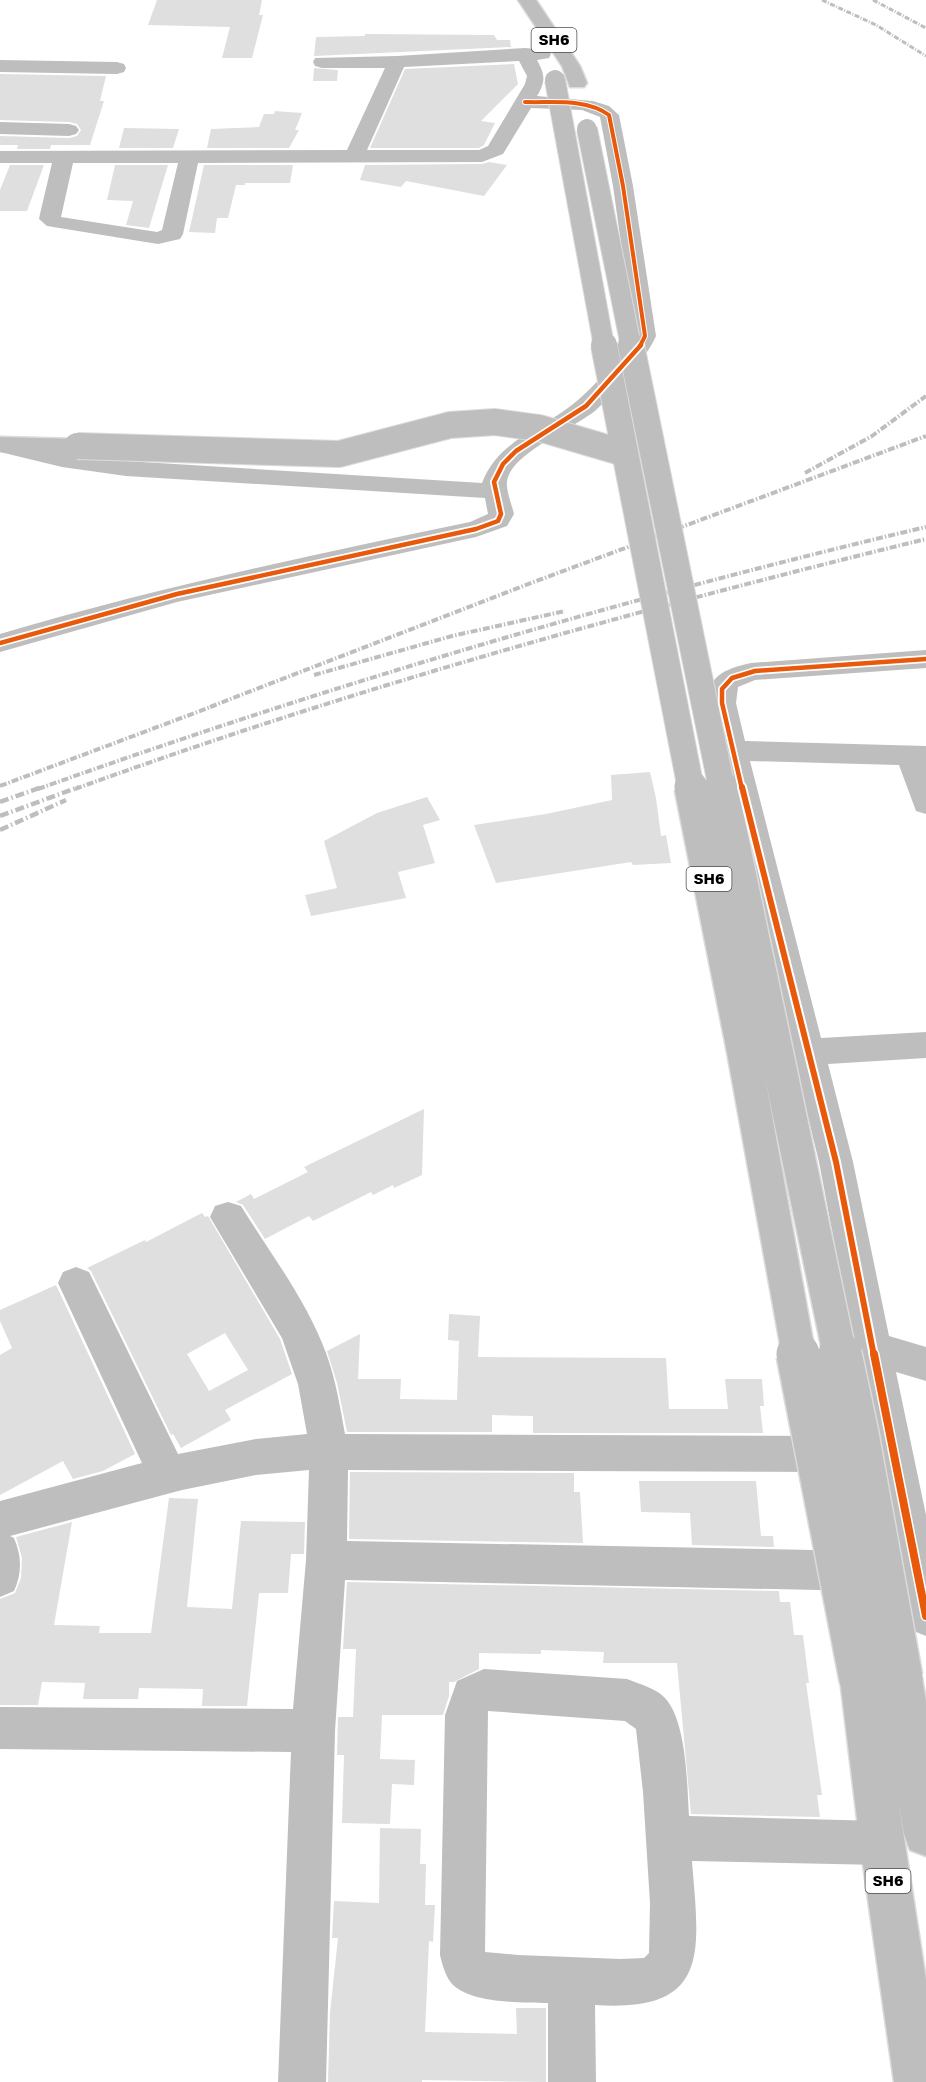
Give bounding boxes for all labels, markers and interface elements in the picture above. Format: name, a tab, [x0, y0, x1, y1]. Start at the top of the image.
road number: SH6	[532, 28, 576, 52]
road number: SH6	[686, 867, 732, 891]
road number: SH6	[866, 1869, 910, 1893]

